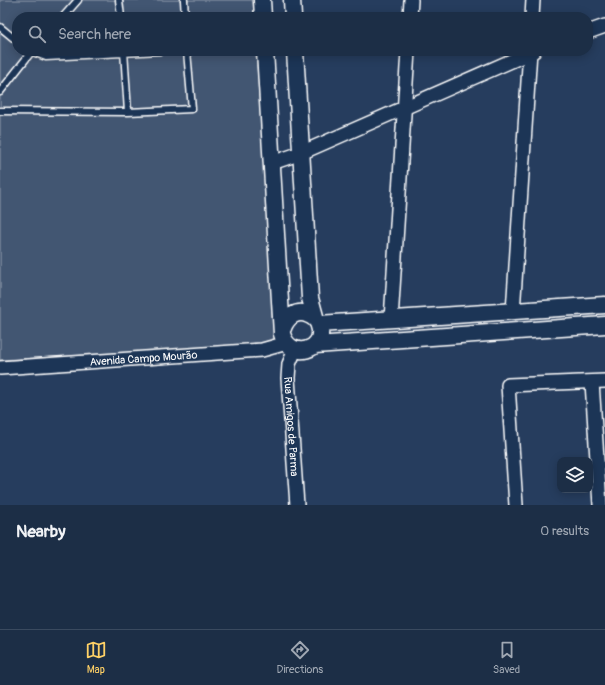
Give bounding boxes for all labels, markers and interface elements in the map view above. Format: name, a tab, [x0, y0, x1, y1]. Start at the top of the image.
search box	[12, 12, 593, 56]
icon: search	[26, 23, 48, 45]
text: Search here	[58, 25, 131, 44]
street label: Avenida Campo Mourão	[89, 348, 198, 369]
street label: Rua Amigos de Parma	[281, 376, 301, 477]
map controls	[557, 457, 593, 493]
button: layers	[557, 457, 593, 493]
text: Nearby	[16, 521, 65, 542]
text: 0 results	[540, 523, 589, 539]
tab: Map	[85, 639, 107, 676]
tab: Directions	[277, 639, 323, 676]
tab: Saved	[493, 639, 520, 676]

